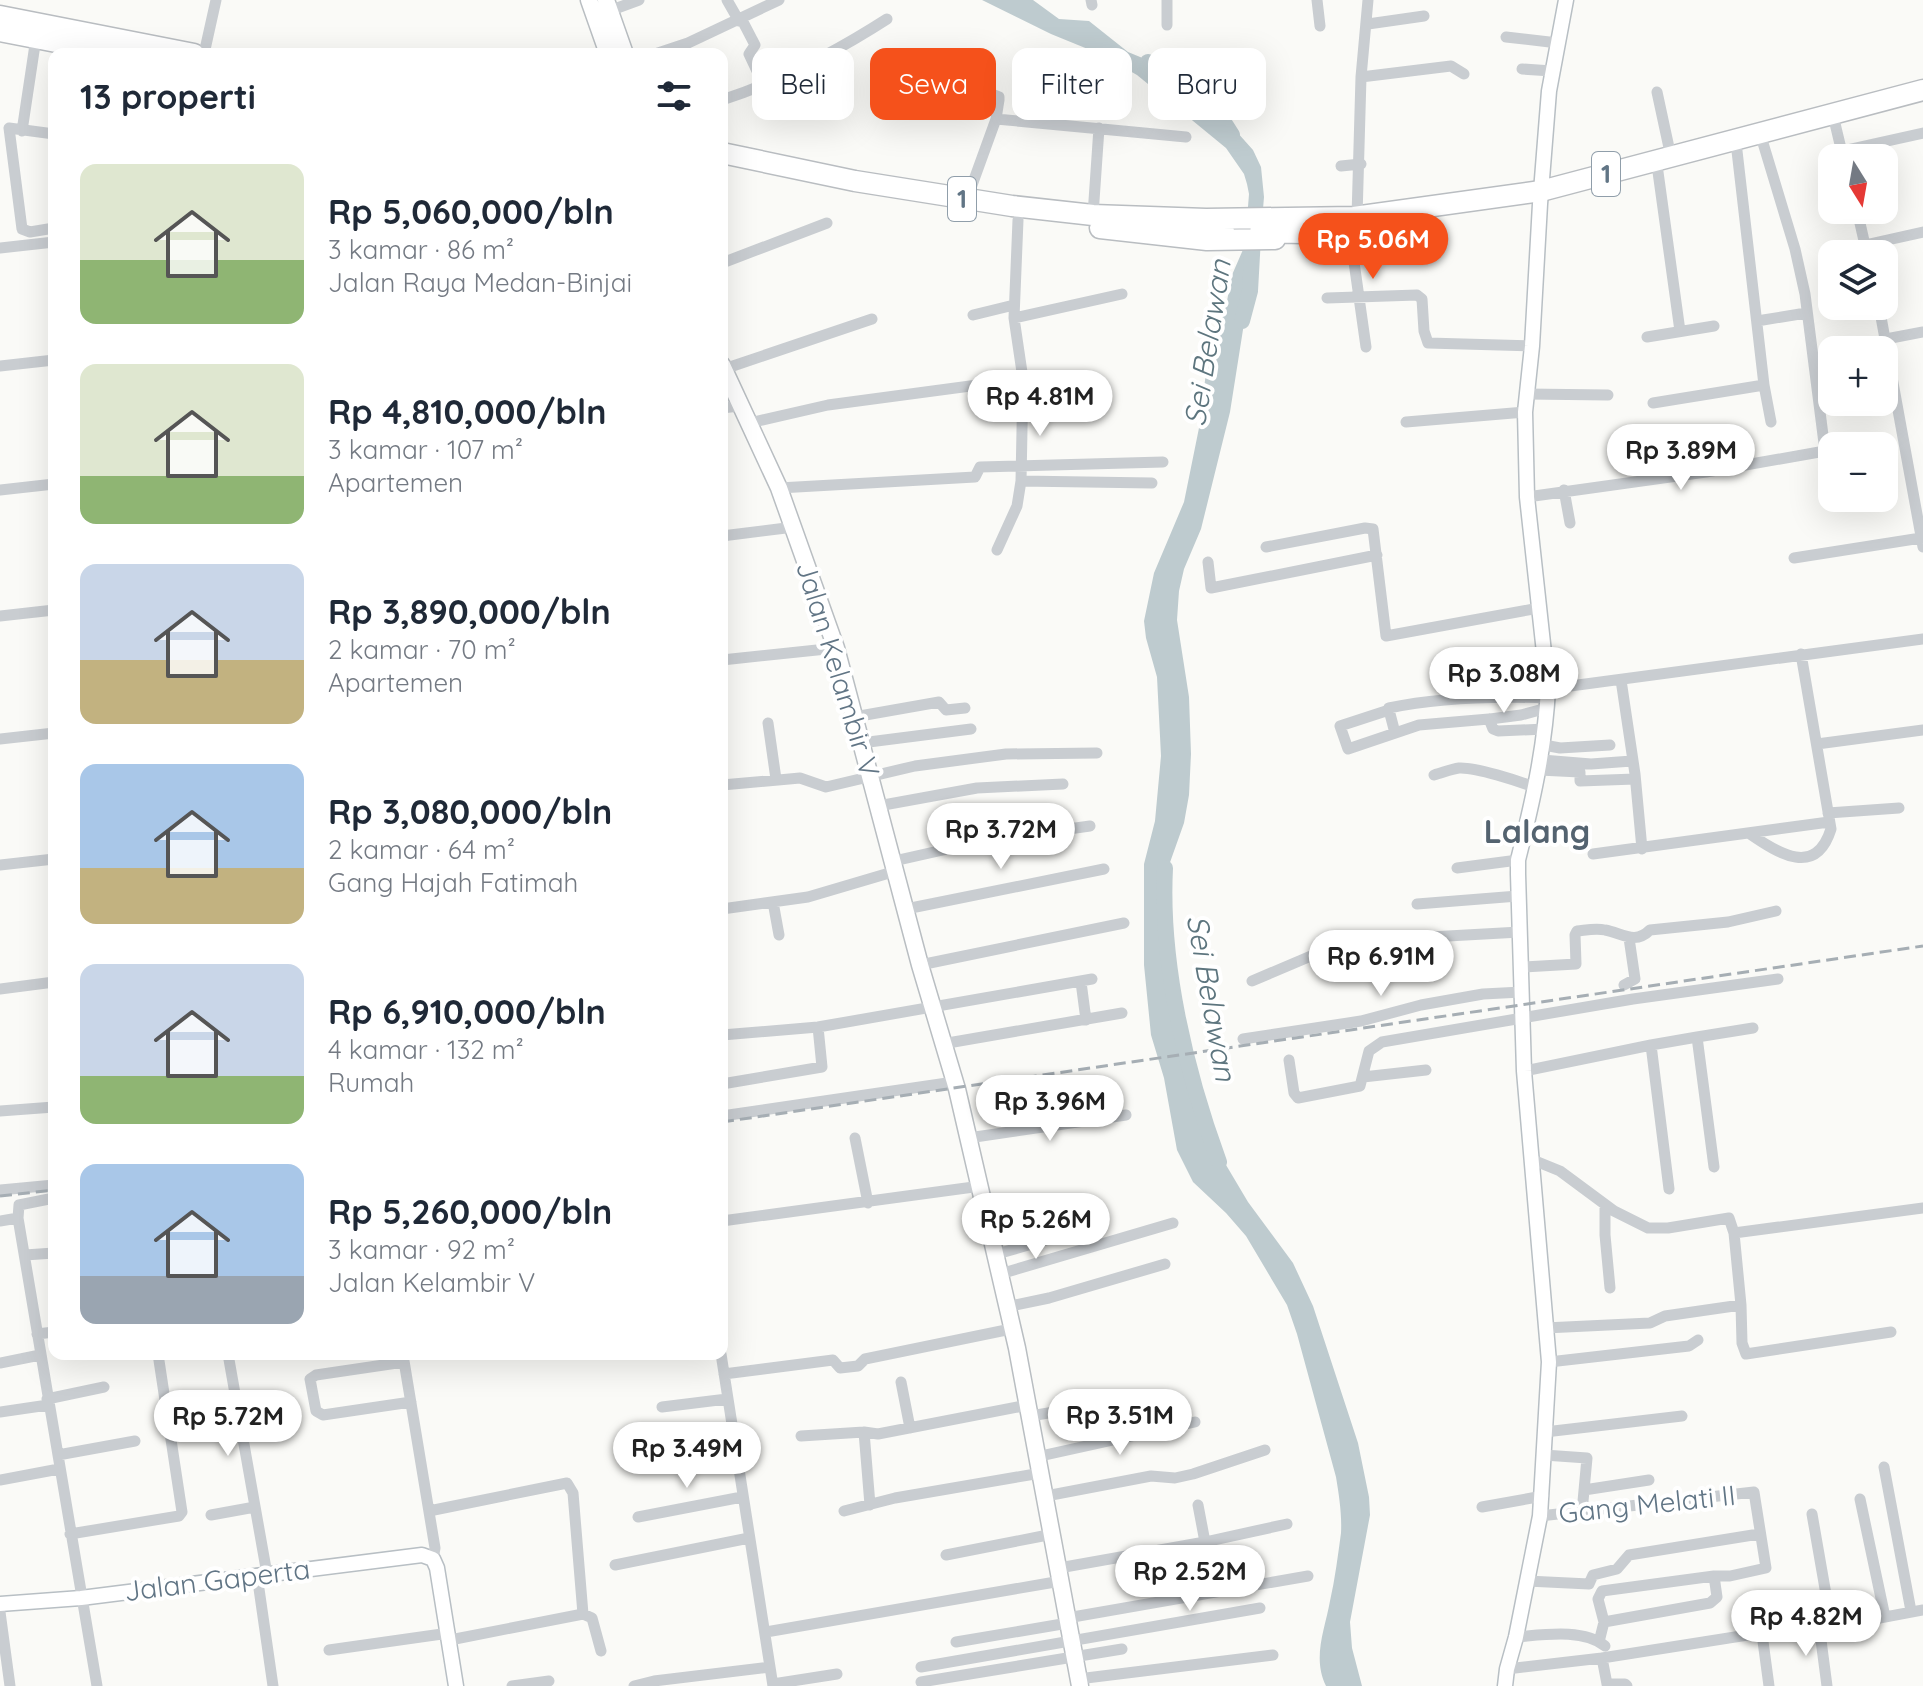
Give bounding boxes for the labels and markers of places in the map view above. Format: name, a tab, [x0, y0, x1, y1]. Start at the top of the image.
pin: Rp 5.06M	[1290, 213, 1456, 281]
pin: Rp 4.81M	[957, 370, 1123, 438]
pin: Rp 3.89M	[1598, 424, 1764, 492]
pin: Rp 3.08M	[1421, 647, 1587, 715]
pin: Rp 3.72M	[918, 803, 1084, 871]
pin: Rp 6.91M	[1298, 930, 1464, 998]
pin: Rp 3.96M	[967, 1075, 1133, 1143]
pin: Rp 5.26M	[953, 1193, 1119, 1261]
pin: Rp 3.51M	[1037, 1389, 1203, 1457]
pin: Rp 5.72M	[145, 1390, 311, 1458]
pin: Rp 3.49M	[604, 1422, 770, 1490]
pin: Rp 2.52M	[1107, 1545, 1273, 1613]
pin: Rp 4.82M	[1723, 1590, 1889, 1658]

